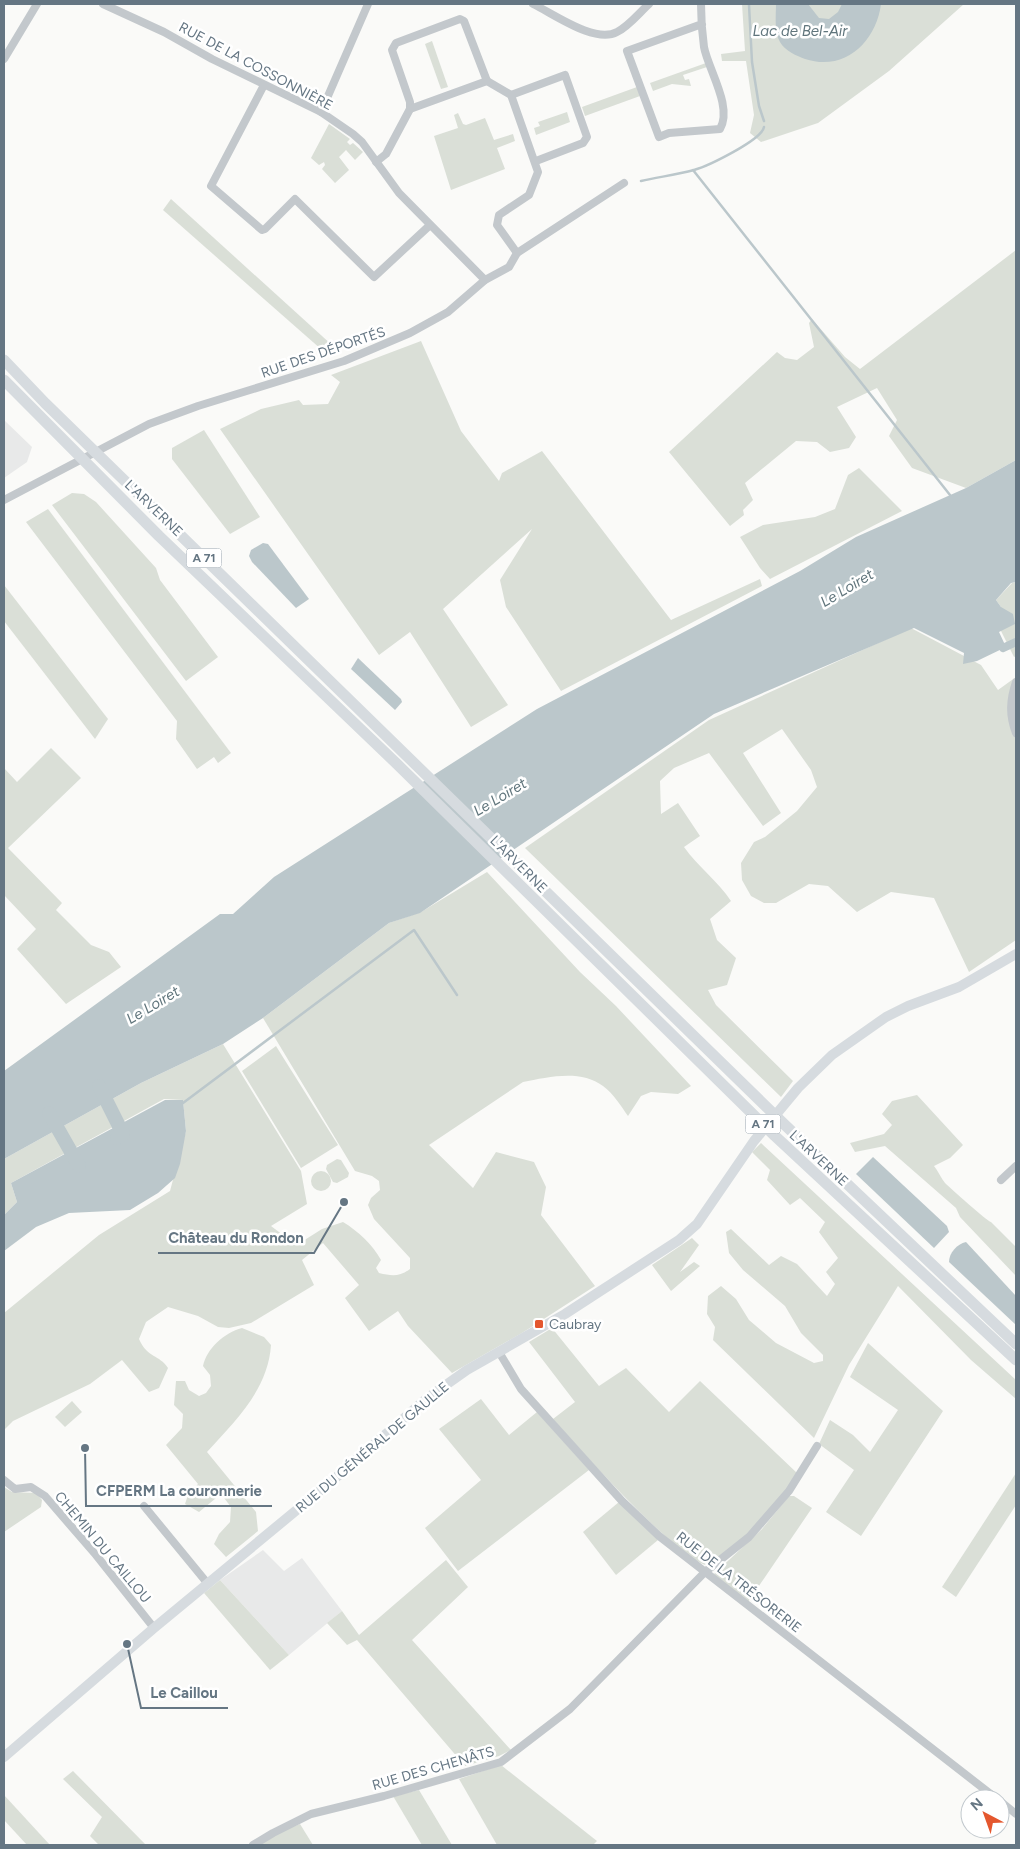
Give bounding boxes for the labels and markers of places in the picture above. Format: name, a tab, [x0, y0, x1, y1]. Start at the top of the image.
callout: Château du Rondon	[158, 1223, 314, 1253]
place label: Caubray	[549, 1316, 602, 1333]
marker: Caubray	[533, 1318, 545, 1330]
callout: CFPERM La couronnerie	[86, 1476, 272, 1506]
callout: Le Caillou	[141, 1678, 228, 1708]

